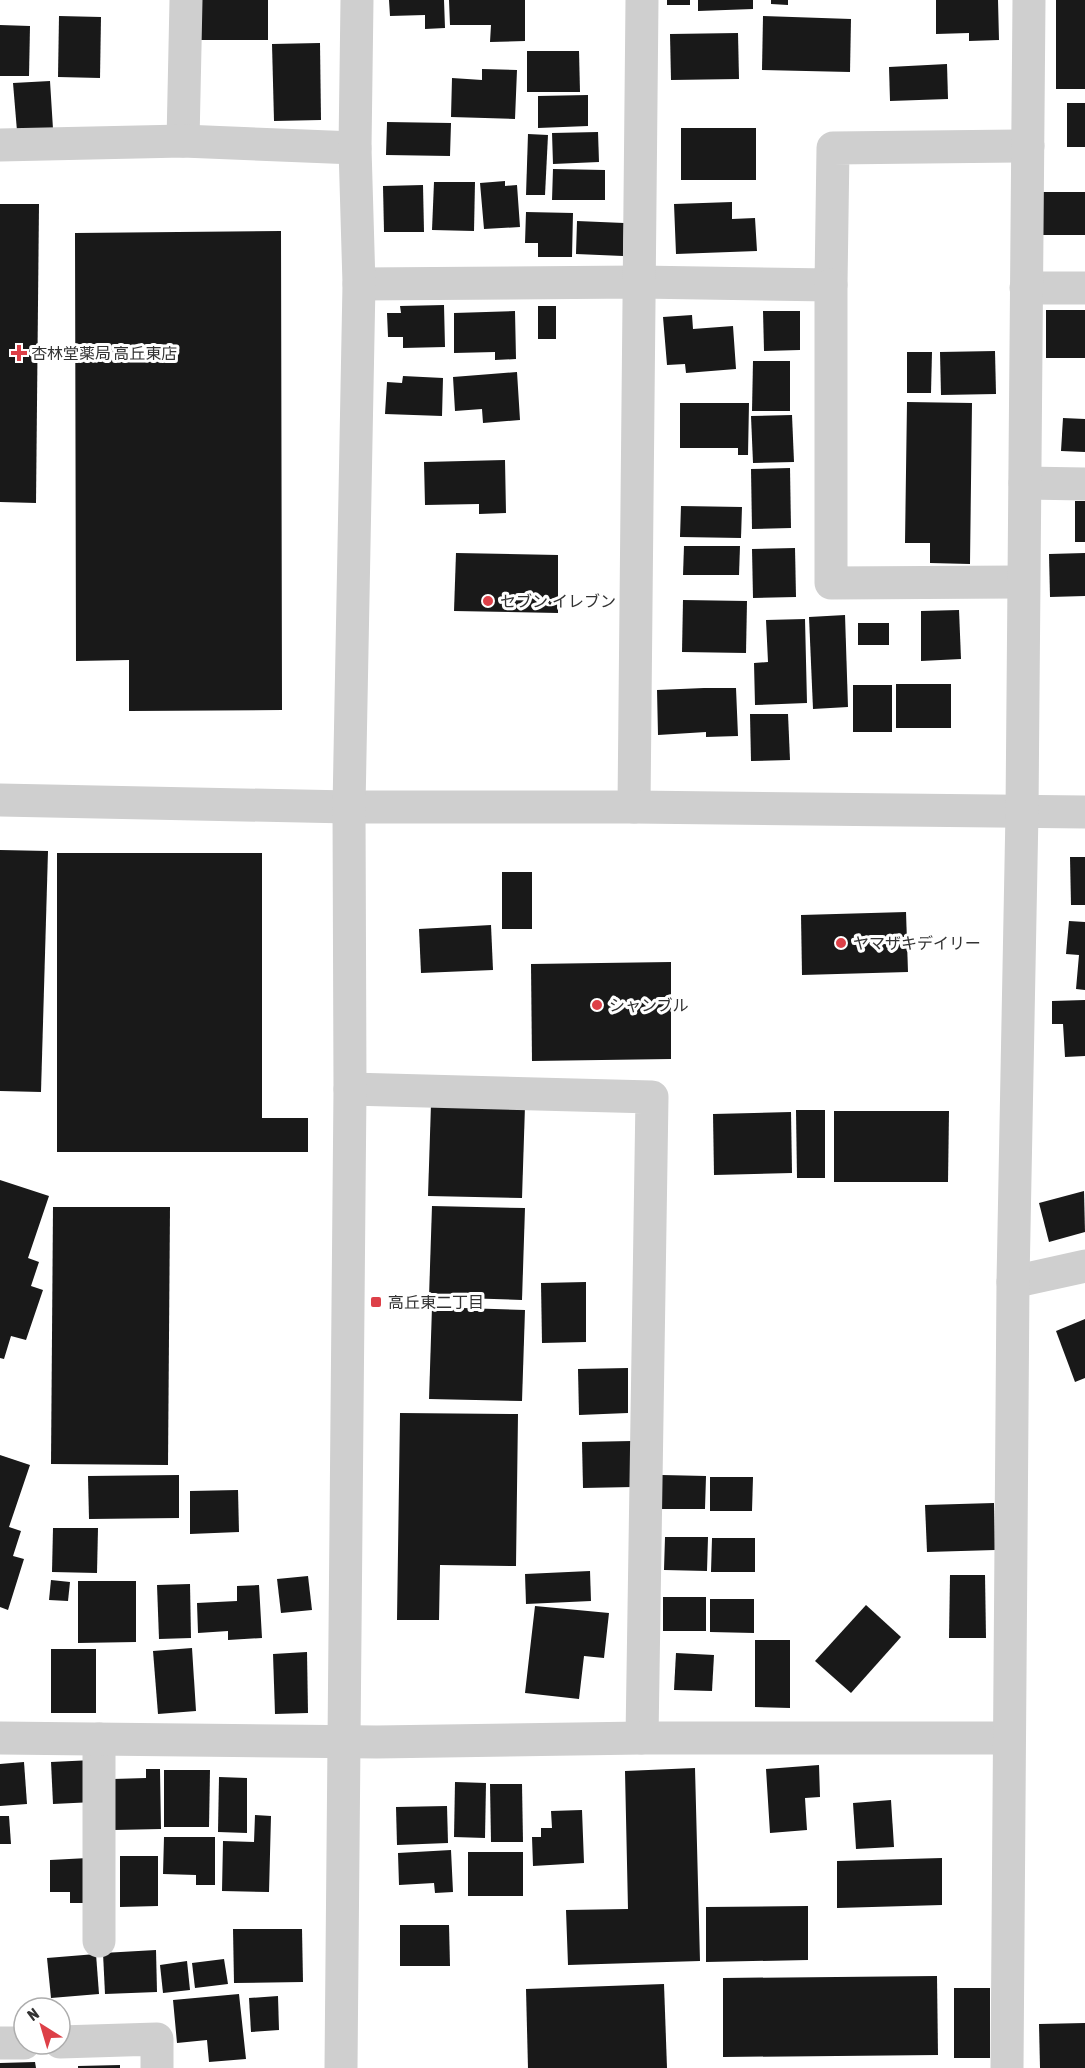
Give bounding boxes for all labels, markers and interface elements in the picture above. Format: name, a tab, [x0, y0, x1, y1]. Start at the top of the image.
place label: 杏林堂薬局 高丘東店	[31, 344, 177, 362]
marker: 杏林堂薬局 高丘東店	[12, 346, 26, 360]
place label: セブン-イレブン	[500, 592, 616, 610]
marker: セブン-イレブン	[481, 594, 495, 608]
place label: ヤマザキデイリー	[853, 934, 981, 952]
marker: ヤマザキデイリー	[834, 936, 848, 950]
place label: シャンブル	[609, 996, 689, 1014]
marker: シャンブル	[590, 998, 604, 1012]
place label: 高丘東二丁目	[388, 1293, 484, 1311]
marker: 高丘東二丁目	[369, 1295, 383, 1309]
north arrow	[12, 1996, 72, 2056]
text: N	[24, 2004, 42, 2024]

